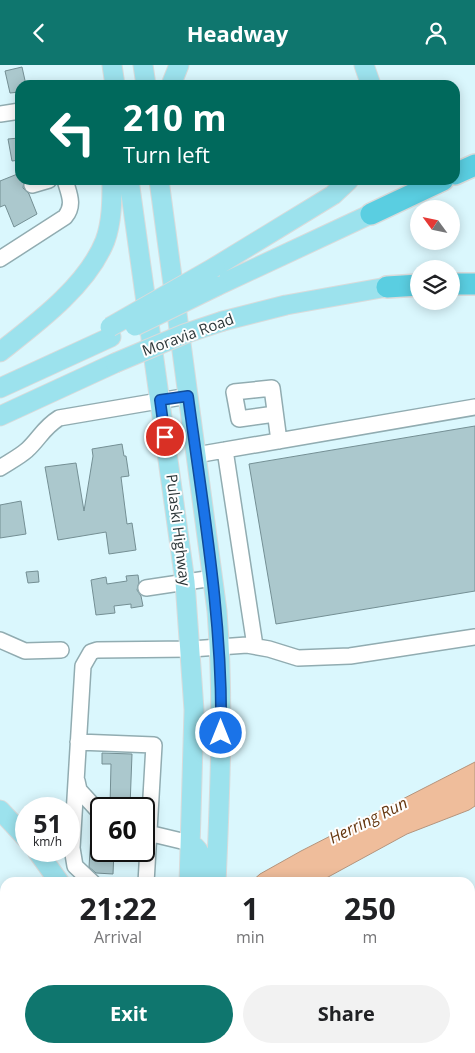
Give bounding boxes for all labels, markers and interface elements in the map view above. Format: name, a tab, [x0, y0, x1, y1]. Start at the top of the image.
text: Headway	[187, 18, 288, 48]
icon: back	[25, 19, 53, 47]
icon: person	[422, 19, 450, 47]
text: 210 m	[123, 94, 227, 141]
icon: left	[40, 100, 105, 165]
text: Turn left	[123, 139, 210, 169]
north arrow	[410, 200, 460, 250]
map controls	[410, 200, 460, 310]
button: layers	[410, 260, 460, 310]
street label: Moravia Road	[139, 308, 236, 360]
pin	[144, 416, 186, 458]
icon: arrive	[151, 423, 179, 451]
street label: Pulaski Highway	[162, 473, 196, 588]
position arrow	[194, 706, 246, 758]
water label: Herring Run	[325, 792, 411, 848]
speed limit sign: 60	[90, 797, 155, 862]
text: 51	[33, 806, 62, 840]
text: km/h	[33, 833, 62, 850]
text: 21:22	[79, 888, 157, 929]
text: 1	[242, 888, 259, 929]
text: 250	[344, 888, 396, 929]
text: Arrival	[94, 926, 142, 948]
text: min	[236, 926, 265, 948]
text: m	[362, 926, 377, 948]
button: Exit	[25, 985, 233, 1043]
button: Share	[243, 985, 450, 1043]

